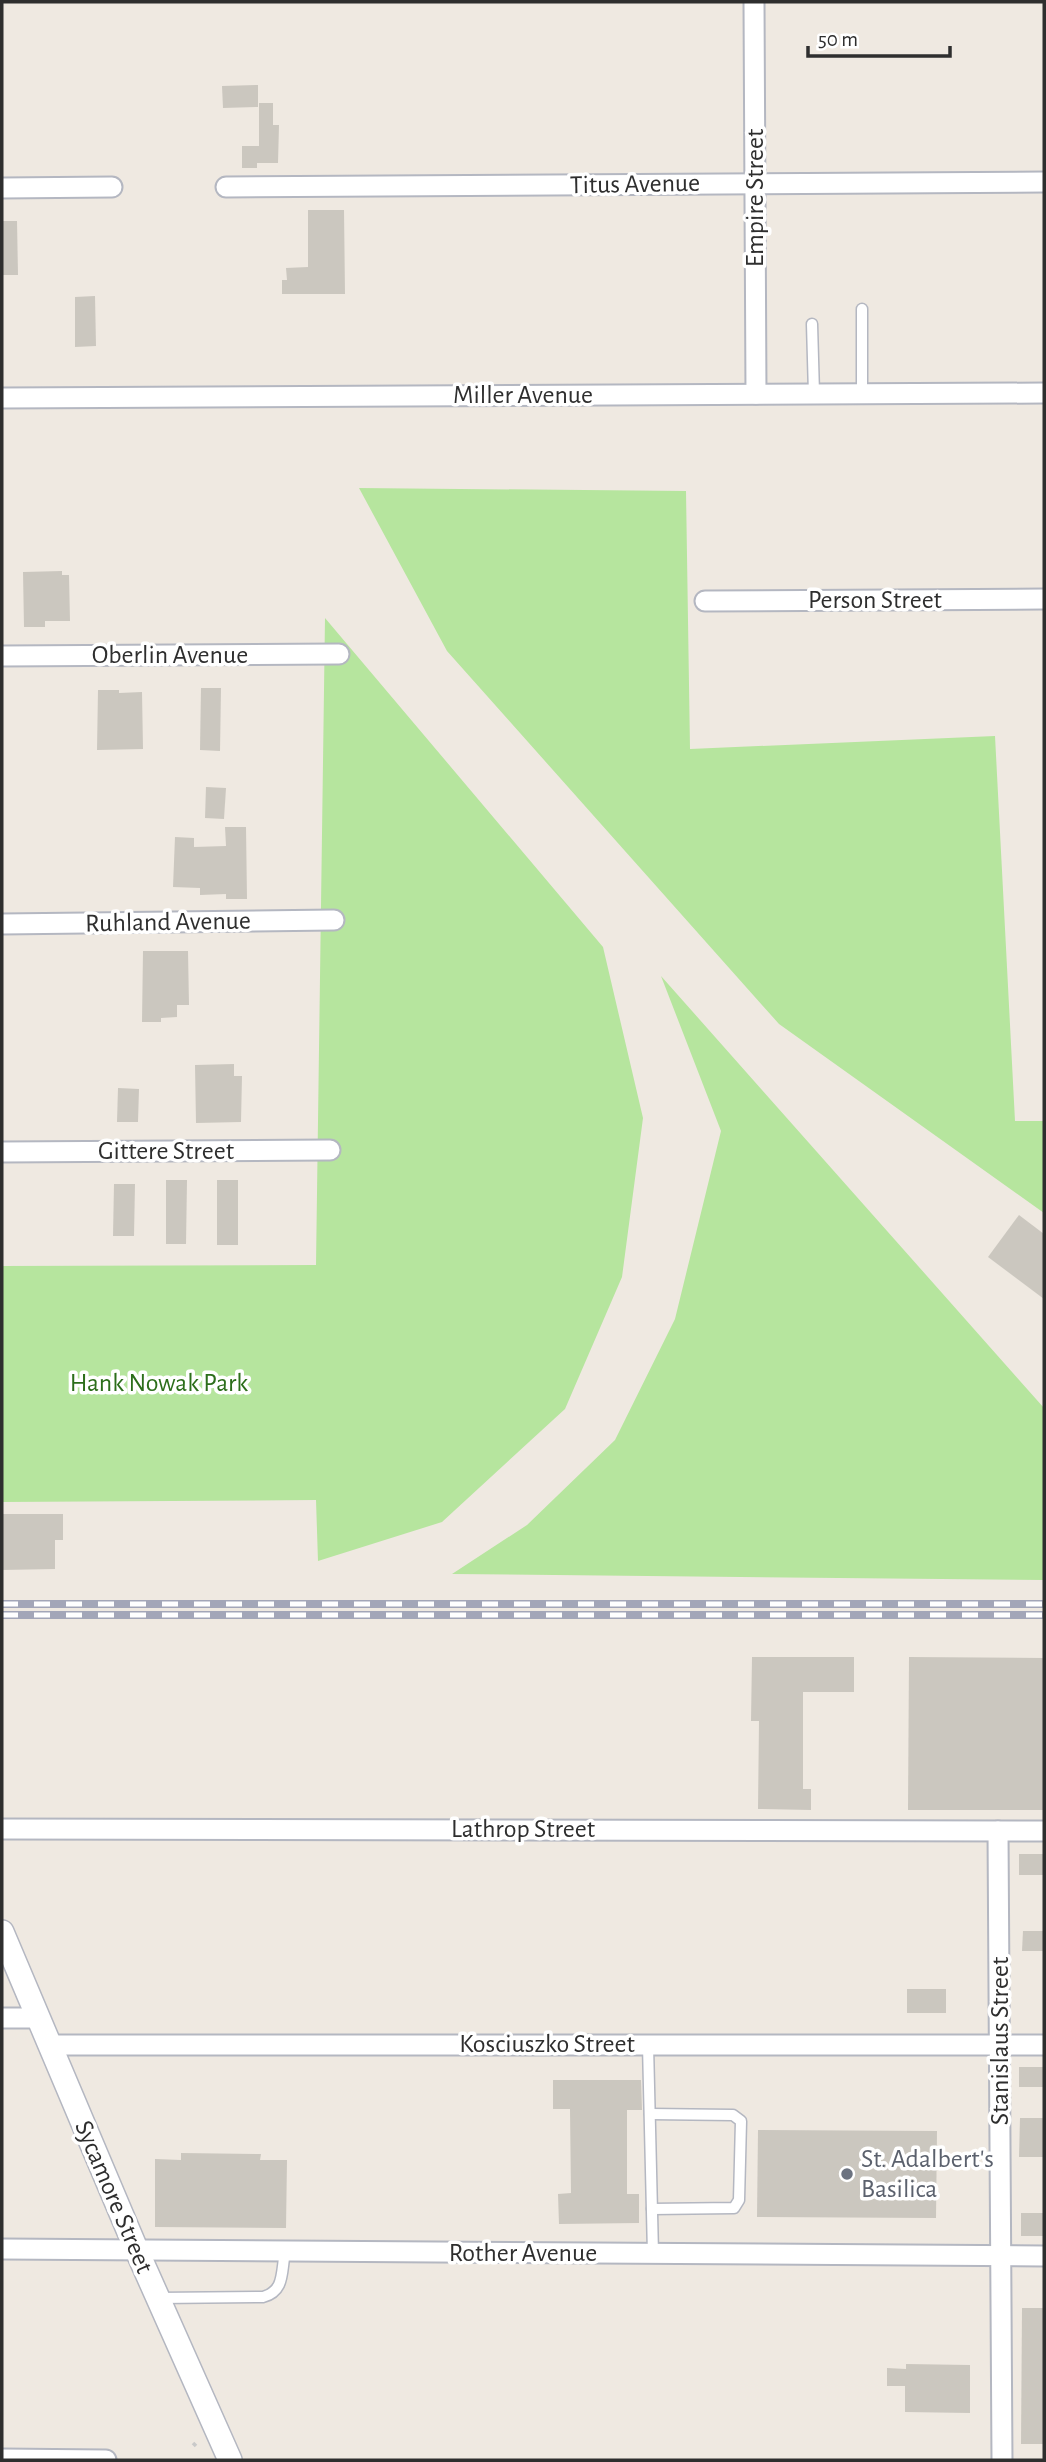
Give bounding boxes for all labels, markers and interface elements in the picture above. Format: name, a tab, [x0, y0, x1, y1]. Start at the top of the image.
scale bar	[808, 14, 950, 58]
text: 50 m	[818, 29, 858, 50]
street label: Empire Street	[742, 129, 768, 267]
street label: Titus Avenue	[570, 170, 700, 198]
street label: Miller Avenue	[453, 382, 593, 408]
street label: Person Street	[808, 587, 942, 613]
street label: Oberlin Avenue	[92, 642, 248, 668]
street label: Ruhland Avenue	[85, 908, 251, 936]
street label: Gittere Street	[98, 1138, 234, 1164]
park label: Hank Nowak Park	[70, 1370, 248, 1396]
street label: Lathrop Street	[451, 1816, 595, 1842]
street label: Stanislaus Street	[987, 1957, 1013, 2125]
street label: Kosciuszko Street	[459, 2031, 635, 2057]
street label: Sycamore Street	[70, 2117, 158, 2277]
place label: St. Adalbert's Basilica	[861, 2146, 994, 2202]
marker: St. Adalbert's Basilica	[839, 2166, 855, 2182]
street label: Rother Avenue	[449, 2240, 597, 2266]

